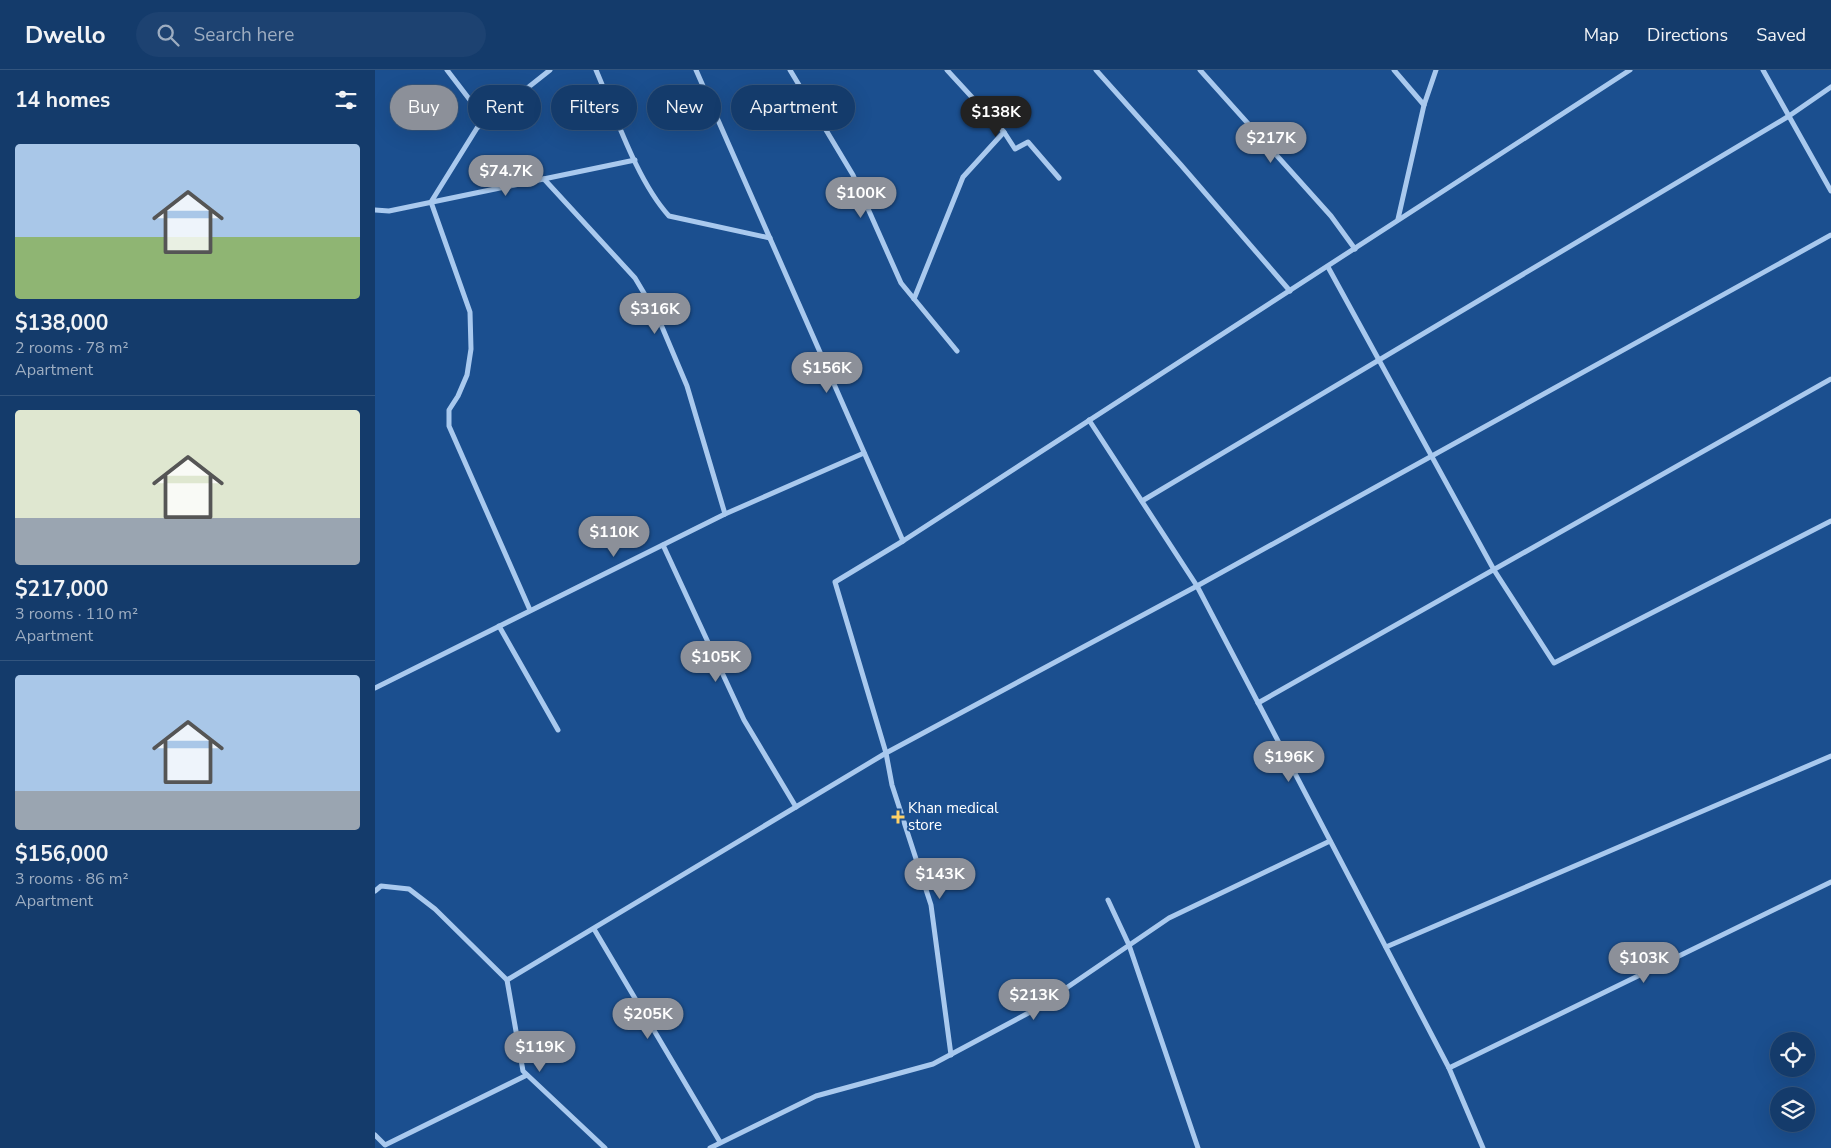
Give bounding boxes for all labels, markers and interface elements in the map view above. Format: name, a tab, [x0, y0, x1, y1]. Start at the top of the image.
search box	[136, 12, 486, 57]
text: Dwello	[25, 19, 106, 51]
icon: search	[154, 21, 182, 49]
text: Search here	[194, 22, 294, 48]
text: Map	[1584, 23, 1619, 47]
text: Directions	[1647, 23, 1728, 47]
text: Saved	[1756, 23, 1806, 47]
chip: Buy	[390, 85, 458, 130]
chip: Rent	[468, 85, 541, 130]
chip: Filters	[551, 85, 637, 130]
chip: New	[647, 85, 721, 130]
chip: Apartment	[731, 85, 855, 130]
text: 14 homes	[15, 86, 110, 114]
icon: filters	[332, 86, 360, 114]
pin: $138K	[961, 96, 1031, 138]
text: $138K	[971, 101, 1021, 123]
pin: $217K	[1236, 122, 1306, 164]
text: $217K	[1246, 127, 1296, 149]
pin: $74.7K	[465, 154, 547, 197]
text: $74.7K	[480, 160, 533, 182]
pin: $100K	[826, 176, 896, 219]
icon: home	[143, 177, 233, 267]
text: $100K	[836, 182, 886, 204]
pin: $316K	[620, 292, 690, 335]
text: $316K	[630, 298, 680, 320]
text: $138,000	[15, 309, 108, 337]
text: 2 rooms · 78 m²	[15, 337, 128, 359]
pin: $156K	[792, 352, 862, 394]
text: $156K	[802, 357, 852, 379]
text: Apartment	[15, 359, 93, 381]
icon: home	[143, 442, 233, 532]
pin: $110K	[579, 516, 649, 558]
text: $110K	[589, 521, 639, 543]
text: $217,000	[15, 575, 108, 603]
text: 3 rooms · 110 m²	[15, 603, 138, 625]
text: Apartment	[15, 625, 93, 647]
pin: $105K	[681, 640, 751, 683]
text: $105K	[691, 646, 741, 668]
icon: home	[143, 707, 233, 797]
pin: $196K	[1254, 740, 1324, 783]
text: $196K	[1264, 746, 1314, 768]
place label: Khan medical store	[908, 798, 999, 835]
marker: Khan medical store	[892, 811, 904, 823]
text: $156,000	[15, 840, 108, 868]
pin: $143K	[905, 858, 975, 900]
text: $143K	[915, 863, 965, 885]
text: 3 rooms · 86 m²	[15, 868, 128, 890]
text: Apartment	[15, 890, 93, 912]
pin: $103K	[1609, 942, 1679, 984]
text: $103K	[1619, 947, 1669, 969]
pin: $213K	[999, 978, 1069, 1021]
text: $213K	[1009, 984, 1059, 1006]
pin: $205K	[613, 998, 683, 1040]
text: $205K	[623, 1003, 673, 1025]
pin: $119K	[505, 1030, 575, 1073]
map controls	[1770, 1032, 1815, 1132]
button: locate	[1770, 1032, 1815, 1077]
text: $119K	[515, 1036, 565, 1058]
button: layers	[1770, 1087, 1815, 1132]

